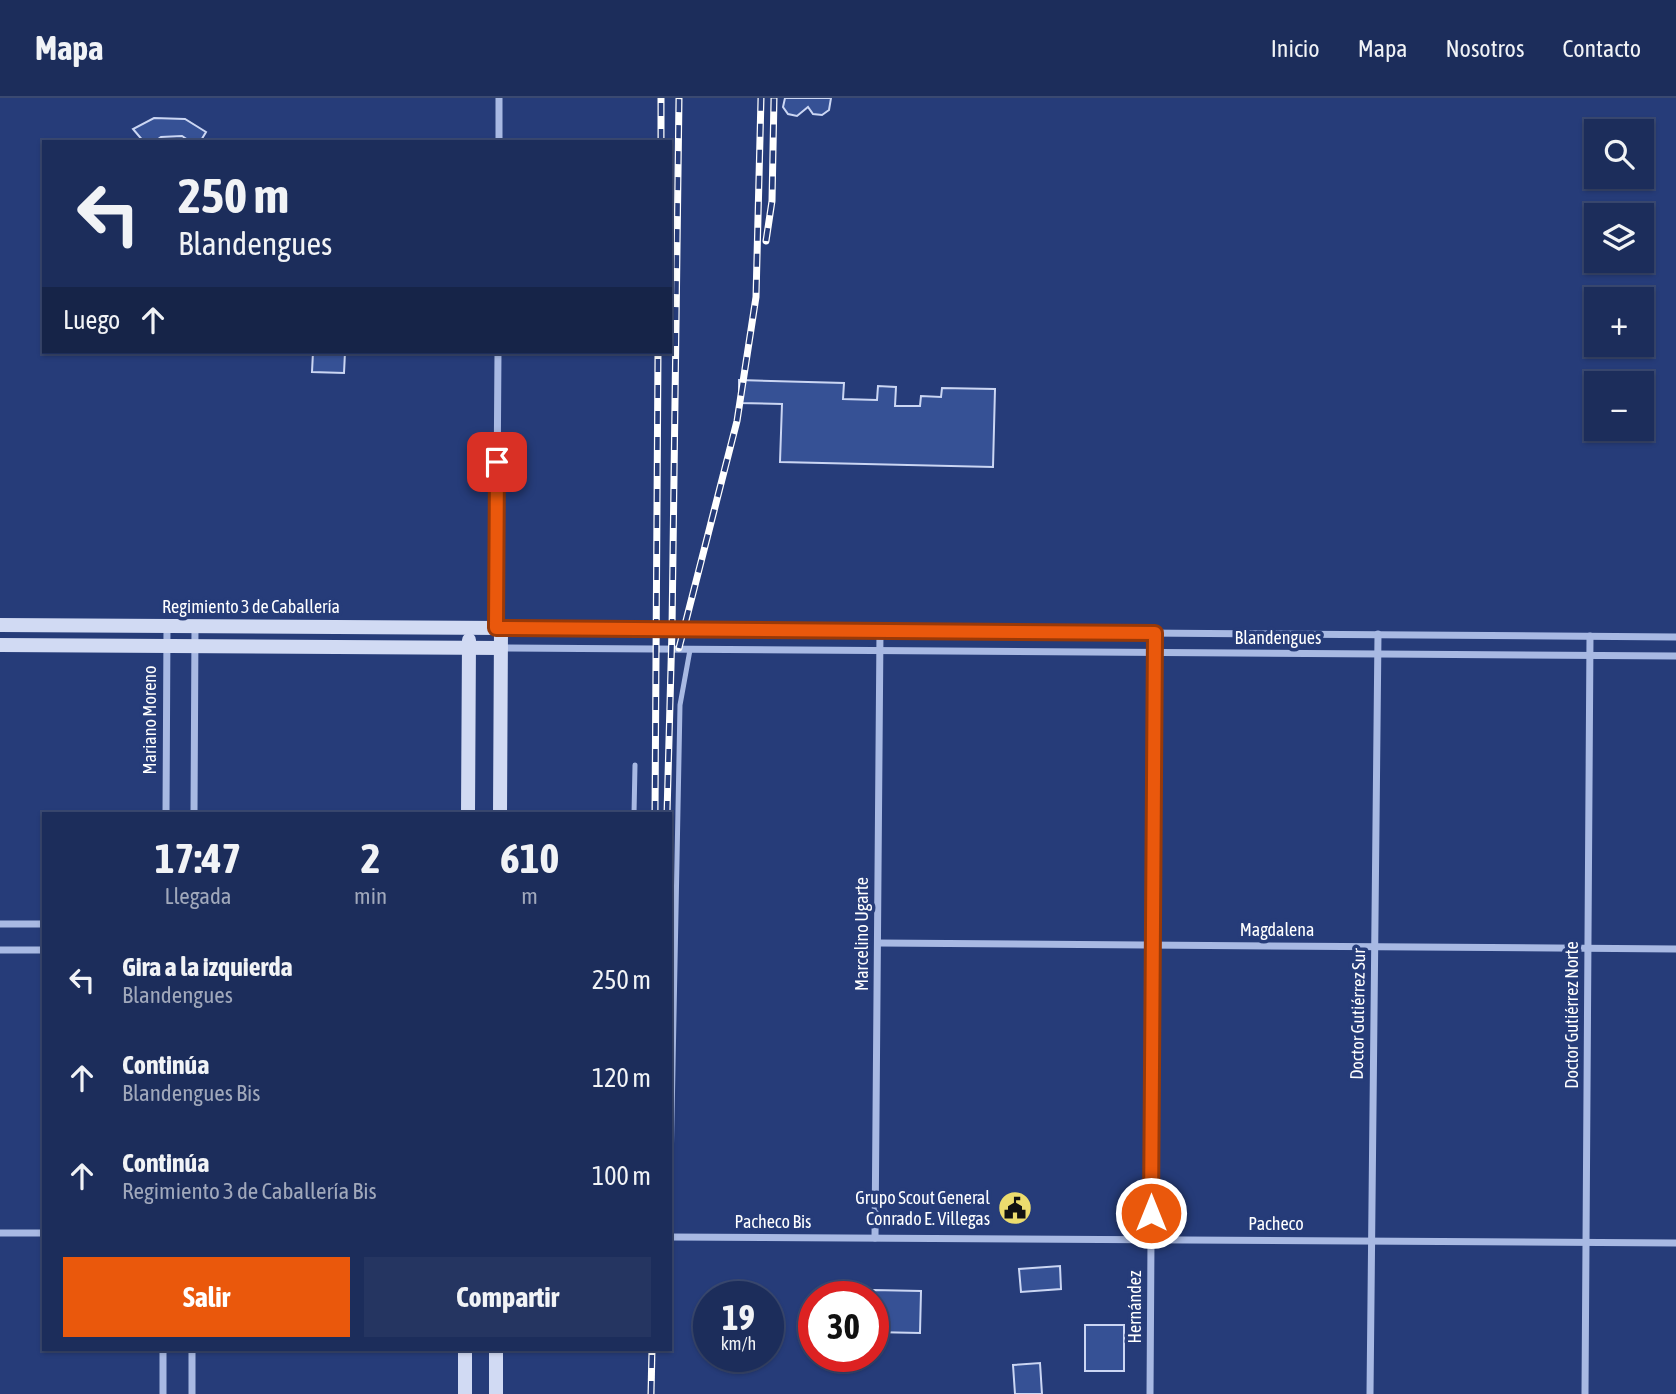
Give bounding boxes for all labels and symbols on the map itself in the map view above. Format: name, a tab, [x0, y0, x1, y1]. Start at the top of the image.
pin	[467, 432, 527, 492]
street label: Regimiento 3 de Caballería	[162, 596, 340, 617]
street label: Blandengues	[1235, 627, 1321, 648]
street label: Mariano Moreno	[139, 665, 160, 775]
street label: Marcelino Ugarte	[851, 877, 872, 991]
street label: Magdalena	[1240, 919, 1314, 940]
street label: Doctor Gutiérrez Norte	[1561, 941, 1582, 1089]
street label: Doctor Gutiérrez Sur	[1346, 947, 1369, 1080]
position arrow	[1114, 1176, 1188, 1250]
place label: Grupo Scout General Conrado E. Villegas	[855, 1187, 990, 1229]
public building icon: Grupo Scout General Conrado E. Villegas	[996, 1189, 1034, 1227]
street label: Pacheco Bis	[735, 1211, 811, 1232]
street label: Pacheco	[1248, 1213, 1304, 1234]
street label: Hernández	[1124, 1270, 1145, 1343]
speed limit sign: 30	[798, 1281, 889, 1372]

